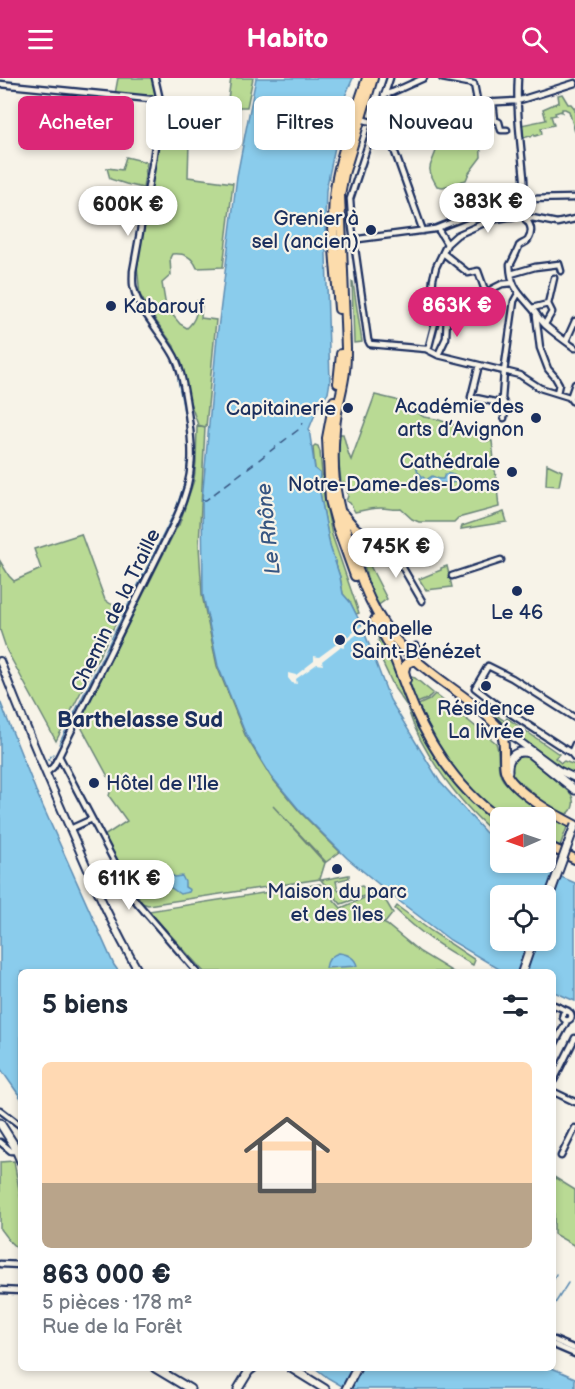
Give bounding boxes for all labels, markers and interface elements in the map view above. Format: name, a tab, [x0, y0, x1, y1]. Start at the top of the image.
icon: menu	[24, 23, 57, 56]
text: Habito	[247, 23, 328, 55]
icon: search	[518, 23, 551, 56]
chip: Acheter	[18, 96, 134, 150]
chip: Louer	[146, 96, 242, 150]
chip: Filtres	[254, 96, 355, 150]
chip: Nouveau	[367, 96, 494, 150]
pin: 383K €	[439, 183, 537, 234]
pin: 600K €	[79, 186, 177, 237]
text: 383K €	[453, 190, 523, 214]
text: 600K €	[92, 193, 164, 217]
place label: Grenier à sel (ancien)	[252, 207, 359, 254]
marker: Grenier à sel (ancien)	[364, 223, 378, 237]
pin: 863K €	[408, 287, 506, 338]
text: 863K €	[422, 294, 492, 318]
place label: Kabarouf	[123, 295, 205, 319]
marker: Kabarouf	[104, 299, 118, 313]
place label: Académie des arts d’Avignon	[395, 395, 524, 442]
place label: Capitainerie	[226, 397, 336, 421]
marker: Capitainerie	[341, 401, 355, 415]
marker: Académie des arts d’Avignon	[529, 411, 543, 425]
place label: Cathédrale Notre-Dame-des-Doms	[288, 450, 500, 497]
marker: Cathédrale Notre-Dame-des-Doms	[505, 465, 519, 479]
water label: Le Rhône	[251, 482, 286, 576]
street label: Chemin de la Traille	[66, 525, 166, 696]
pin: 745K €	[347, 528, 445, 579]
text: 745K €	[362, 535, 430, 559]
marker: Le 46	[510, 584, 524, 598]
place label: Le 46	[491, 601, 543, 625]
place label: Chapelle Saint-Bénézet	[352, 617, 481, 664]
marker: Chapelle Saint-Bénézet	[333, 633, 347, 647]
marker: Résidence La livrée	[479, 679, 493, 693]
place label: Résidence La livrée	[437, 697, 535, 744]
district label: Barthelasse Sud	[57, 707, 223, 734]
place label: Hôtel de l'Ile	[106, 772, 219, 796]
marker: Hôtel de l'Ile	[87, 776, 101, 790]
north arrow	[490, 807, 556, 873]
map controls	[490, 807, 556, 951]
pin: 611K €	[80, 860, 178, 911]
marker: Maison du parc et des îles	[330, 862, 344, 876]
text: 611K €	[97, 867, 161, 891]
place label: Maison du parc et des îles	[267, 880, 407, 927]
button: locate	[490, 885, 556, 951]
icon: filters	[499, 989, 532, 1022]
text: 5 biens	[42, 990, 128, 1021]
icon: home	[233, 1101, 341, 1209]
text: 863 000 €	[42, 1260, 171, 1291]
text: 5 pièces · 178 m²	[42, 1291, 192, 1315]
text: Rue de la Forêt	[42, 1315, 182, 1339]

